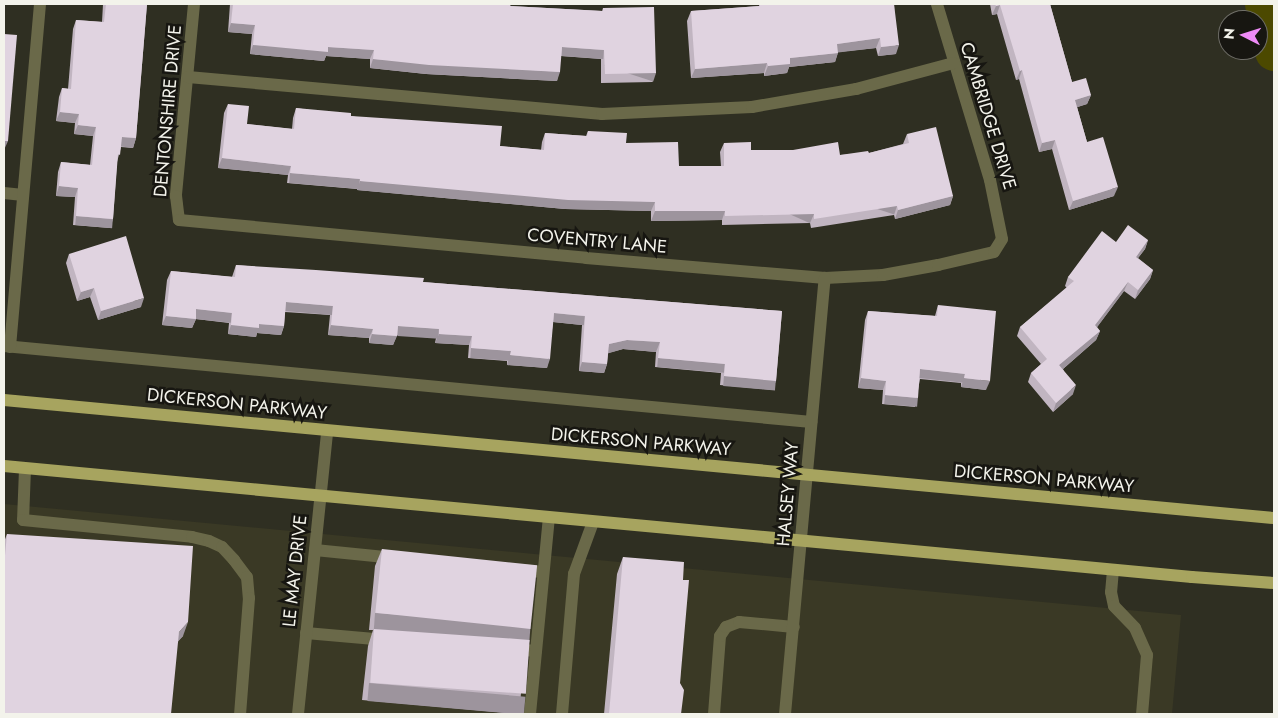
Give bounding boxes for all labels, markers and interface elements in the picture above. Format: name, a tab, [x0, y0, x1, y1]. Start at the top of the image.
north arrow	[1218, 10, 1268, 60]
street label: DENTONSHIRE DRIVE	[150, 24, 186, 198]
text: N	[1219, 27, 1240, 40]
street label: CAMBRIDGE DRIVE	[955, 40, 1021, 192]
street label: COVENTRY LANE	[526, 224, 668, 258]
street label: DICKERSON PARKWAY	[146, 384, 328, 424]
street label: DICKERSON PARKWAY	[550, 423, 732, 461]
street label: HALSEY WAY	[773, 441, 803, 547]
street label: DICKERSON PARKWAY	[953, 460, 1135, 498]
street label: LE MAY DRIVE	[278, 514, 312, 628]

